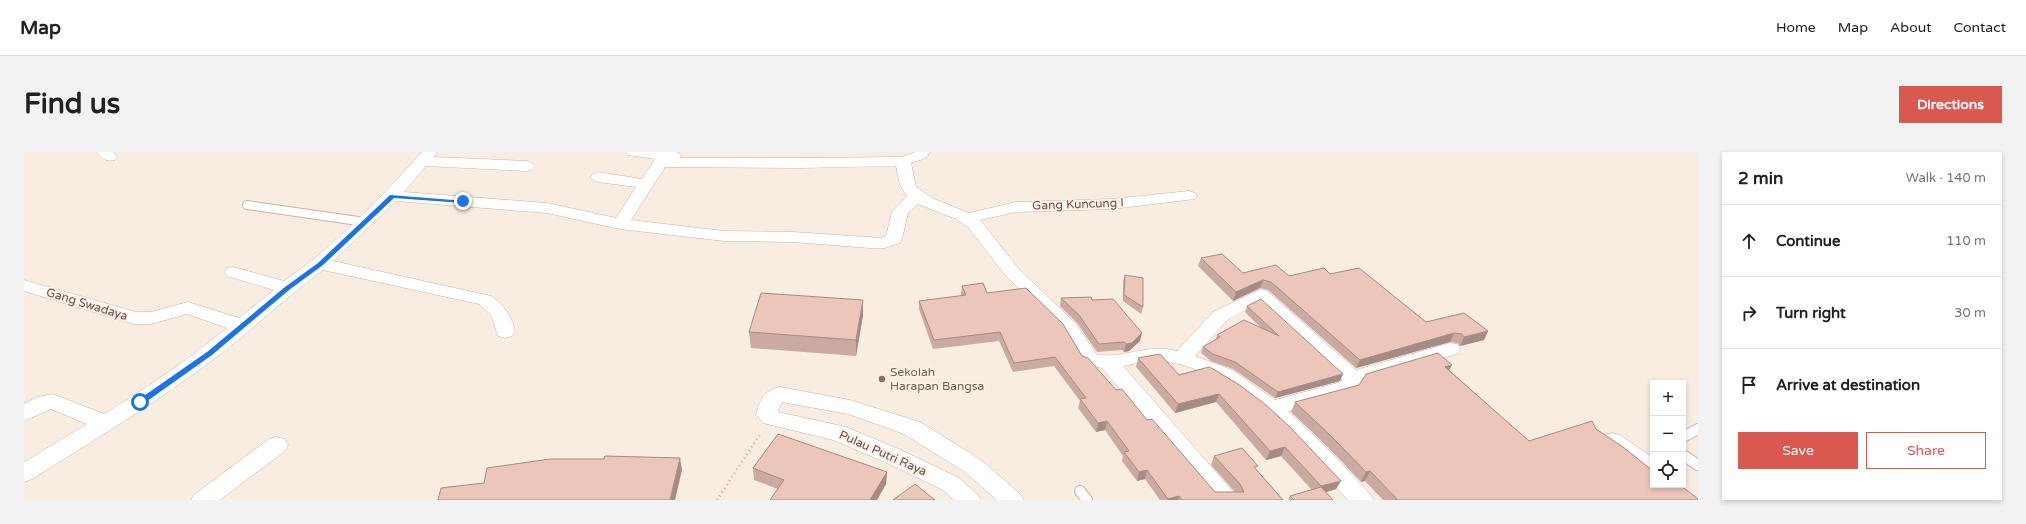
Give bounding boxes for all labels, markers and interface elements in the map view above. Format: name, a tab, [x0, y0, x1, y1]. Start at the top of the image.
text: Map	[20, 17, 61, 39]
text: Home	[1776, 19, 1816, 36]
text: Map	[1838, 19, 1868, 36]
text: About	[1890, 19, 1932, 36]
text: Contact	[1954, 19, 2006, 36]
button: Directions	[1899, 86, 2002, 123]
text: Find us	[24, 87, 120, 121]
text: 2 min	[1738, 168, 1783, 189]
text: Walk · 140 m	[1906, 170, 1986, 186]
route end	[454, 192, 472, 210]
street label: Gang Kuncung I	[1032, 195, 1124, 213]
icon: ahead	[1738, 230, 1760, 252]
text: Continue	[1776, 232, 1840, 250]
text: 110 m	[1946, 233, 1986, 249]
street label: Gang Swadaya	[45, 285, 129, 323]
icon: right	[1738, 302, 1760, 324]
text: Turn right	[1776, 304, 1846, 322]
text: 30 m	[1954, 305, 1986, 321]
place label: Sekolah Harapan Bangsa	[890, 365, 984, 393]
marker: Sekolah Harapan Bangsa	[877, 374, 887, 384]
icon: arrive	[1738, 374, 1760, 396]
text: Arrive at destination	[1776, 376, 1920, 394]
map controls	[1650, 380, 1686, 488]
button: +	[1650, 380, 1686, 416]
route start	[131, 393, 149, 411]
button: −	[1650, 416, 1686, 452]
street label: Pulau Putri Raya	[837, 427, 929, 479]
button: Save	[1738, 432, 1858, 469]
button: Share	[1866, 432, 1986, 469]
button: locate	[1650, 452, 1686, 488]

